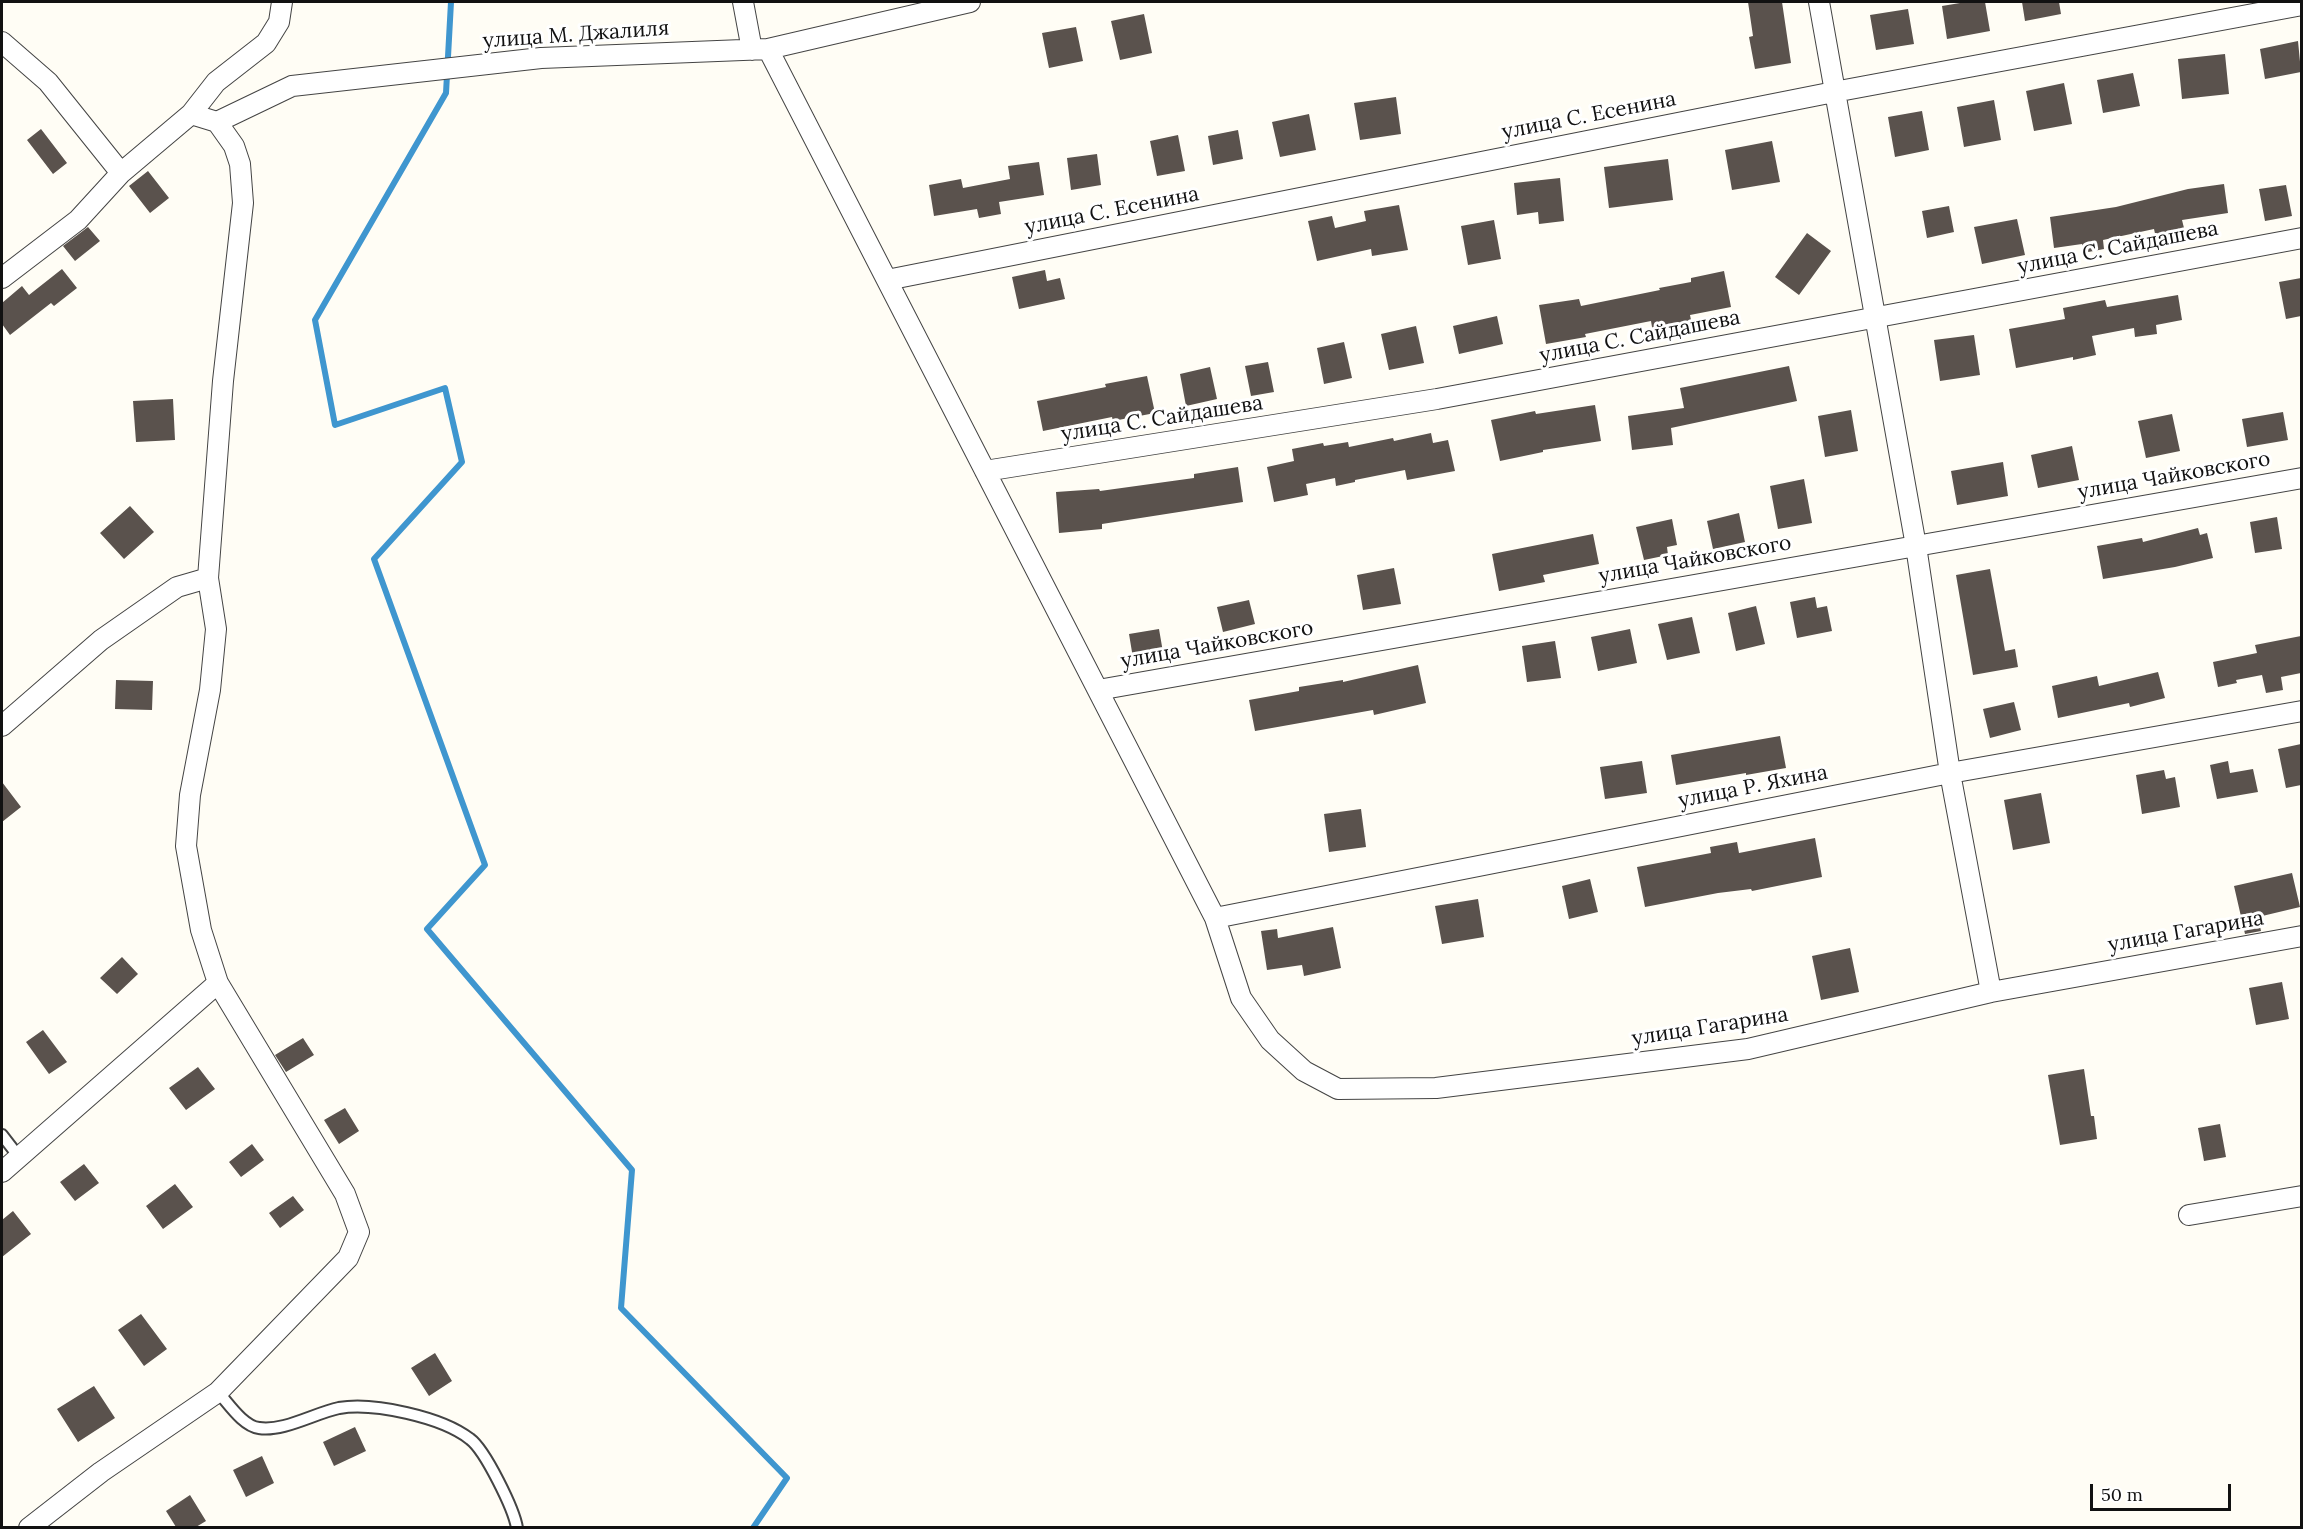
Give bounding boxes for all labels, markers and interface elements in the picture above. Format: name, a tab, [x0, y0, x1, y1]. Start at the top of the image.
street label: улица М. Джалиля	[482, 16, 670, 54]
street label: улица С. Есенина	[1500, 87, 1678, 145]
street label: улица С. Есенина	[1023, 182, 1201, 240]
street label: улица С. Сайдашева	[2016, 216, 2220, 280]
street label: улица С. Сайдашева	[1538, 305, 1742, 369]
street label: улица С. Сайдашева	[1059, 391, 1265, 447]
street label: улица Чайковского	[2076, 447, 2272, 505]
street label: улица Чайковского	[1597, 531, 1793, 589]
street label: улица Чайковского	[1119, 616, 1315, 674]
street label: улица Р. Яхина	[1676, 760, 1830, 814]
street label: улица Гагарина	[2106, 906, 2266, 958]
street label: улица Гагарина	[1630, 1002, 1790, 1052]
scale bar	[2093, 1472, 2234, 1510]
text: 50 m	[2101, 1483, 2143, 1506]

